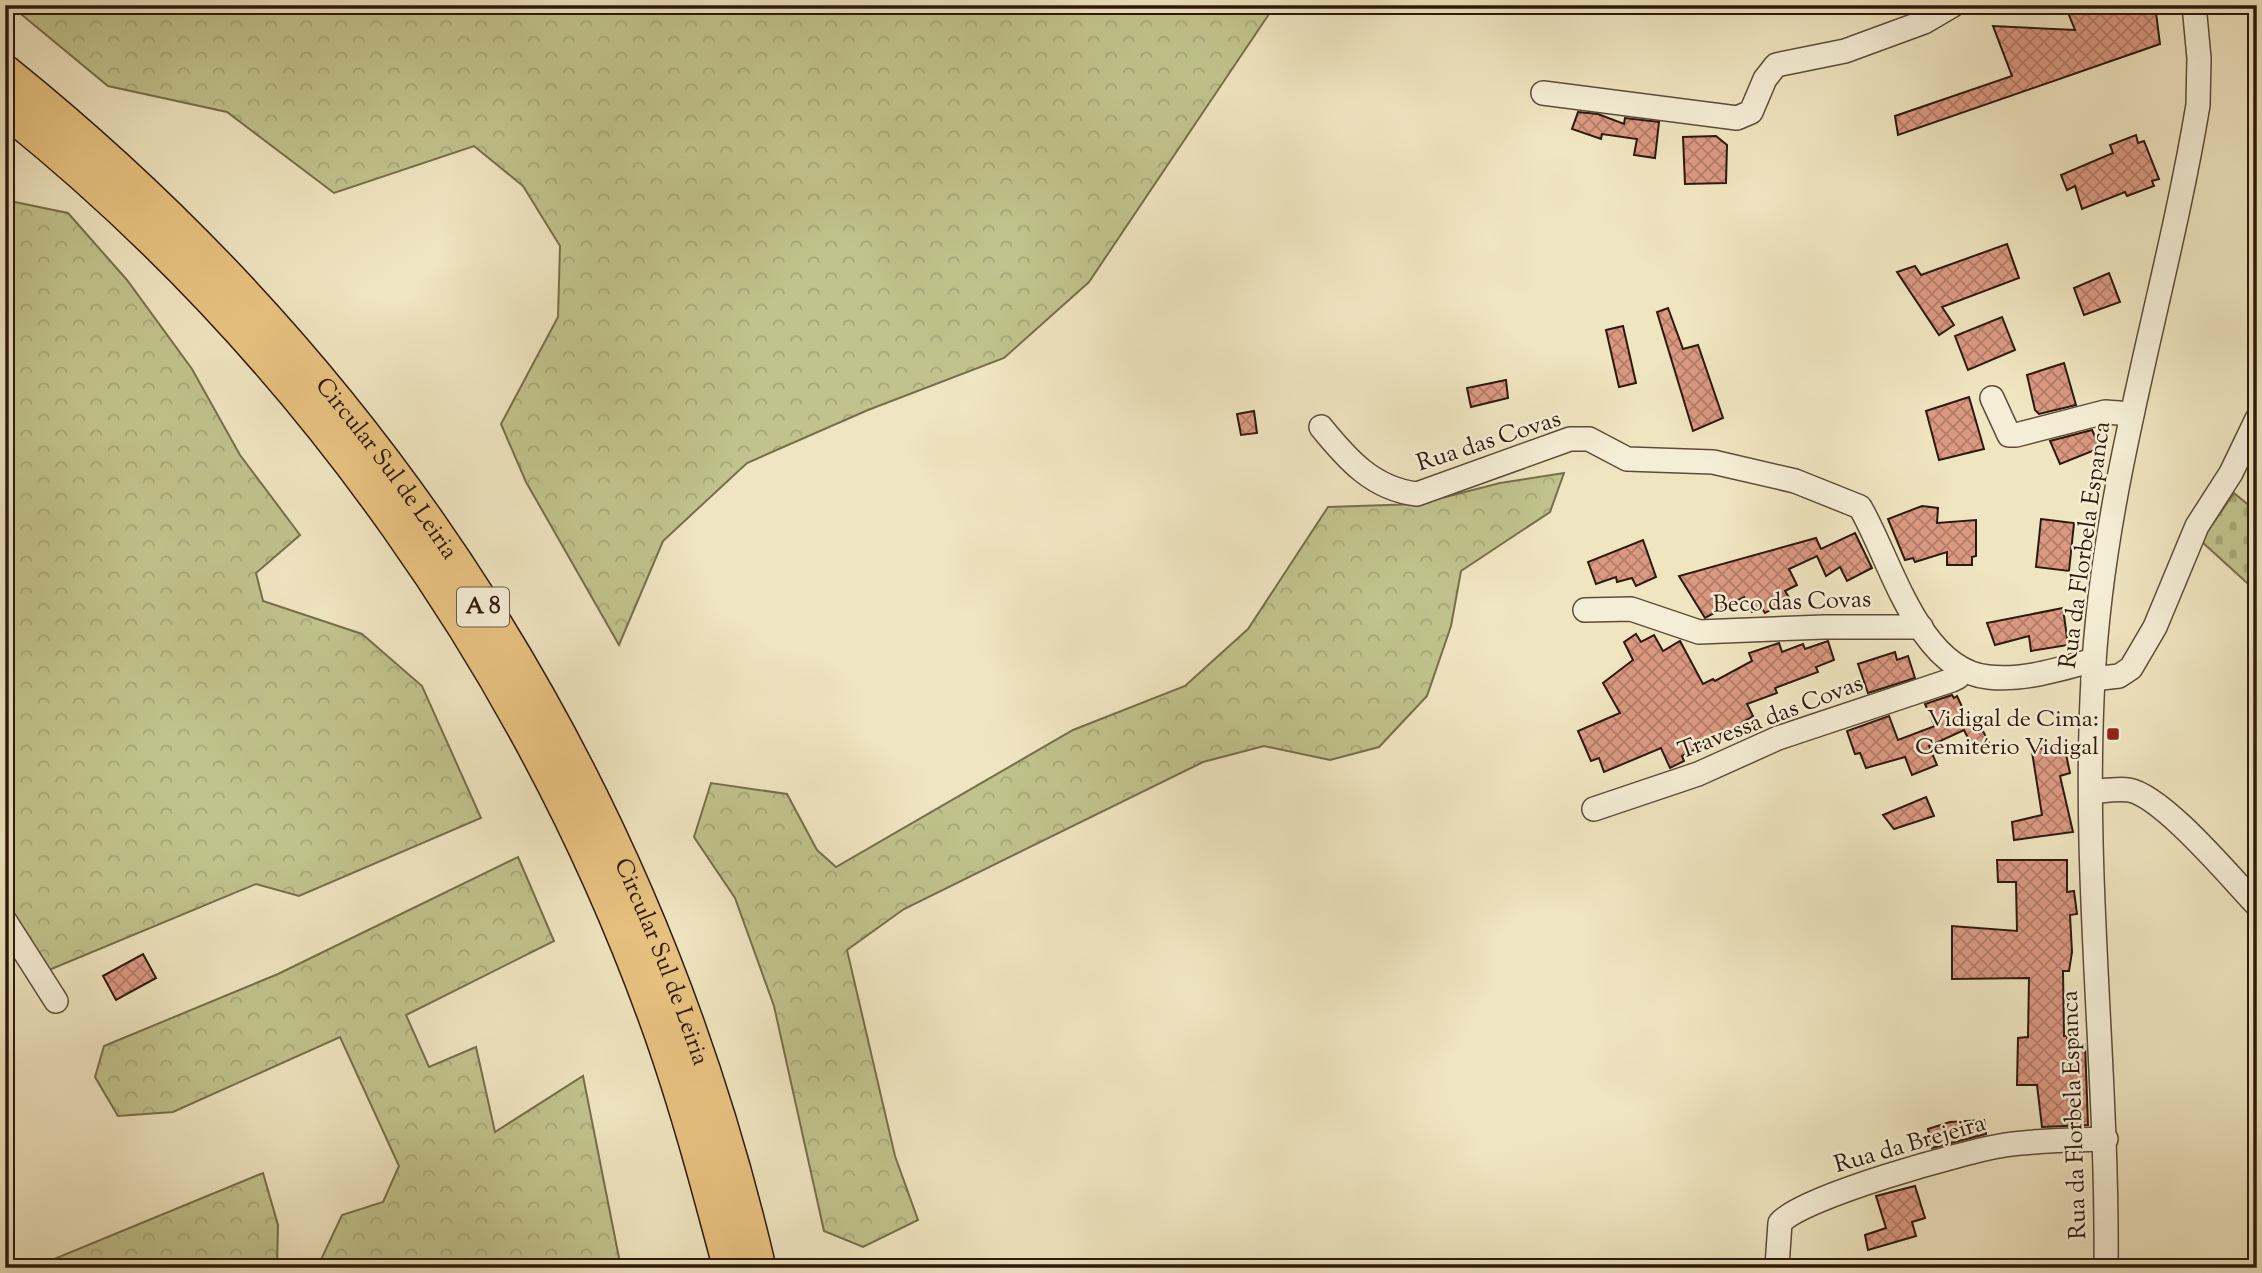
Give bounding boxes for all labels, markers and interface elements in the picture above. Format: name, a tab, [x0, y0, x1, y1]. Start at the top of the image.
street label: Circular Sul de Leiria	[306, 371, 465, 567]
street label: Rua das Covas	[1412, 403, 1566, 481]
street label: Rua da Florbela Espanca	[2052, 419, 2120, 671]
street label: Beco das Covas	[1712, 583, 1872, 623]
road number: A 8	[457, 587, 509, 626]
street label: Travessa das Covas	[1673, 667, 1869, 769]
place label: Vidigal de Cima: Cemitério Vidigal	[1915, 703, 2099, 765]
marker: Vidigal de Cima: Cemitério Vidigal	[2105, 726, 2121, 742]
street label: Circular Sul de Leiria	[604, 853, 716, 1070]
street label: Rua da Florbela Espanca	[2054, 990, 2096, 1240]
street label: Rua da Brejeira	[1830, 1107, 1990, 1183]

